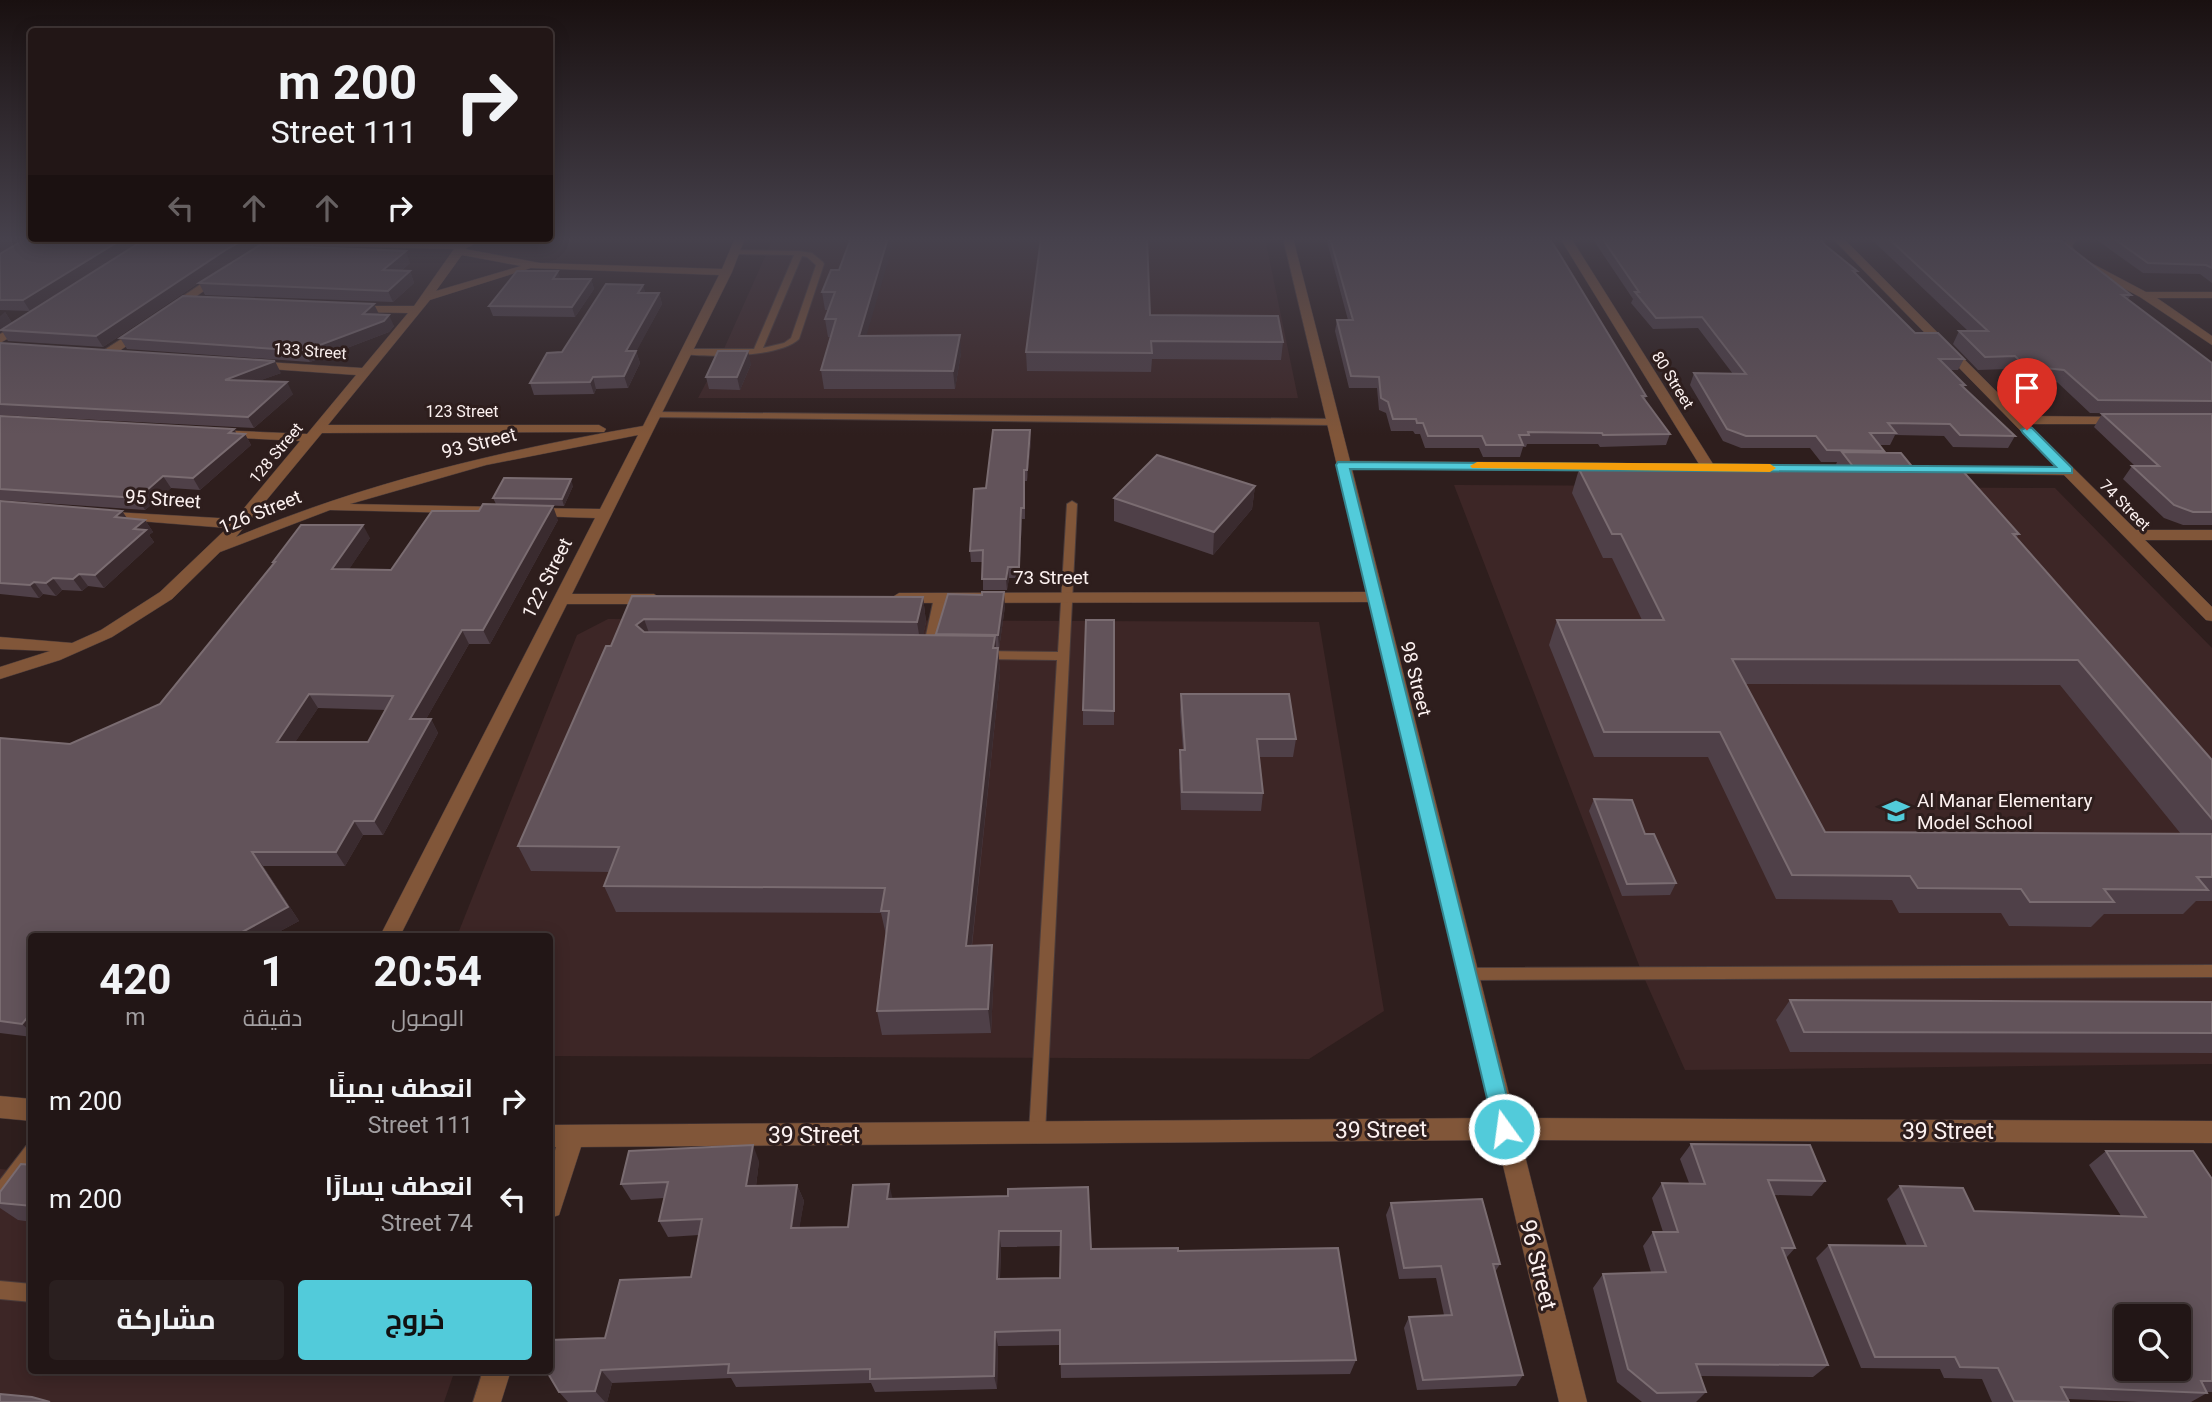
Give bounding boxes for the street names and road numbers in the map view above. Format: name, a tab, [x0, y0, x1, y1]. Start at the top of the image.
street label: 133 Street	[273, 339, 347, 363]
street label: 80 Street	[1648, 348, 1698, 412]
street label: 123 Street	[425, 402, 499, 421]
street label: 128 Street	[245, 419, 307, 487]
street label: 93 Street	[439, 423, 519, 463]
street label: 74 Street	[2096, 476, 2154, 534]
street label: 95 Street	[124, 485, 202, 513]
street label: 126 Street	[215, 485, 305, 539]
street label: 122 Street	[517, 534, 577, 622]
street label: 73 Street	[1013, 566, 1089, 589]
street label: 98 Street	[1396, 639, 1436, 719]
street label: 39 Street	[1335, 1116, 1427, 1144]
street label: 39 Street	[1902, 1118, 1994, 1145]
street label: 39 Street	[768, 1122, 860, 1149]
street label: 96 Street	[1514, 1217, 1562, 1313]

